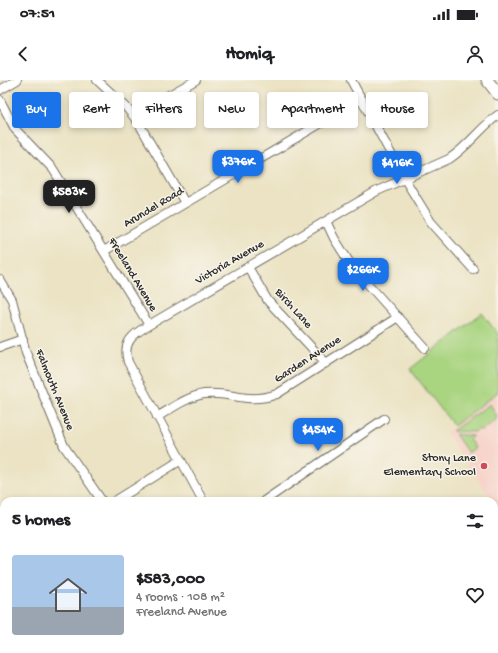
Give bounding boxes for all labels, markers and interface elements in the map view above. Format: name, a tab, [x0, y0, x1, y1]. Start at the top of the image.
text: 07:51	[20, 5, 55, 23]
icon: back	[12, 43, 34, 65]
icon: person	[464, 43, 486, 65]
text: Homiq	[225, 44, 273, 65]
chip: Buy	[12, 92, 61, 128]
chip: Rent	[69, 92, 124, 128]
chip: Filters	[132, 92, 196, 128]
chip: New	[204, 92, 259, 128]
chip: Apartment	[267, 92, 358, 128]
chip: House	[366, 92, 428, 128]
pin: $376K	[210, 150, 266, 184]
pin: $416K	[369, 151, 425, 185]
text: $376K	[221, 155, 255, 170]
text: $416K	[382, 156, 413, 171]
pin: $583K	[41, 180, 97, 214]
street label: Arundel Road	[121, 184, 187, 231]
text: $583K	[52, 185, 86, 200]
street label: Freeland Avenue	[104, 235, 160, 315]
street label: Victoria Avenue	[192, 237, 268, 289]
pin: $266K	[335, 258, 391, 292]
text: $266K	[347, 263, 379, 278]
street label: Birch Lane	[271, 285, 315, 333]
street label: Garden Avenue	[272, 333, 344, 387]
street label: Falmouth Avenue	[31, 347, 77, 433]
pin: $454K	[290, 418, 346, 452]
text: $454K	[302, 423, 334, 438]
place label: Stony Lane Elementary School	[384, 452, 477, 480]
marker: Stony Lane Elementary School	[479, 461, 489, 471]
icon: filters	[464, 510, 486, 532]
text: 5 homes	[12, 511, 70, 531]
text: $583,000	[136, 570, 205, 590]
icon: home	[44, 571, 92, 619]
icon: heart	[464, 584, 486, 606]
text: 4 rooms · 108 m²	[136, 590, 225, 605]
text: Freeland Avenue	[136, 605, 227, 620]

